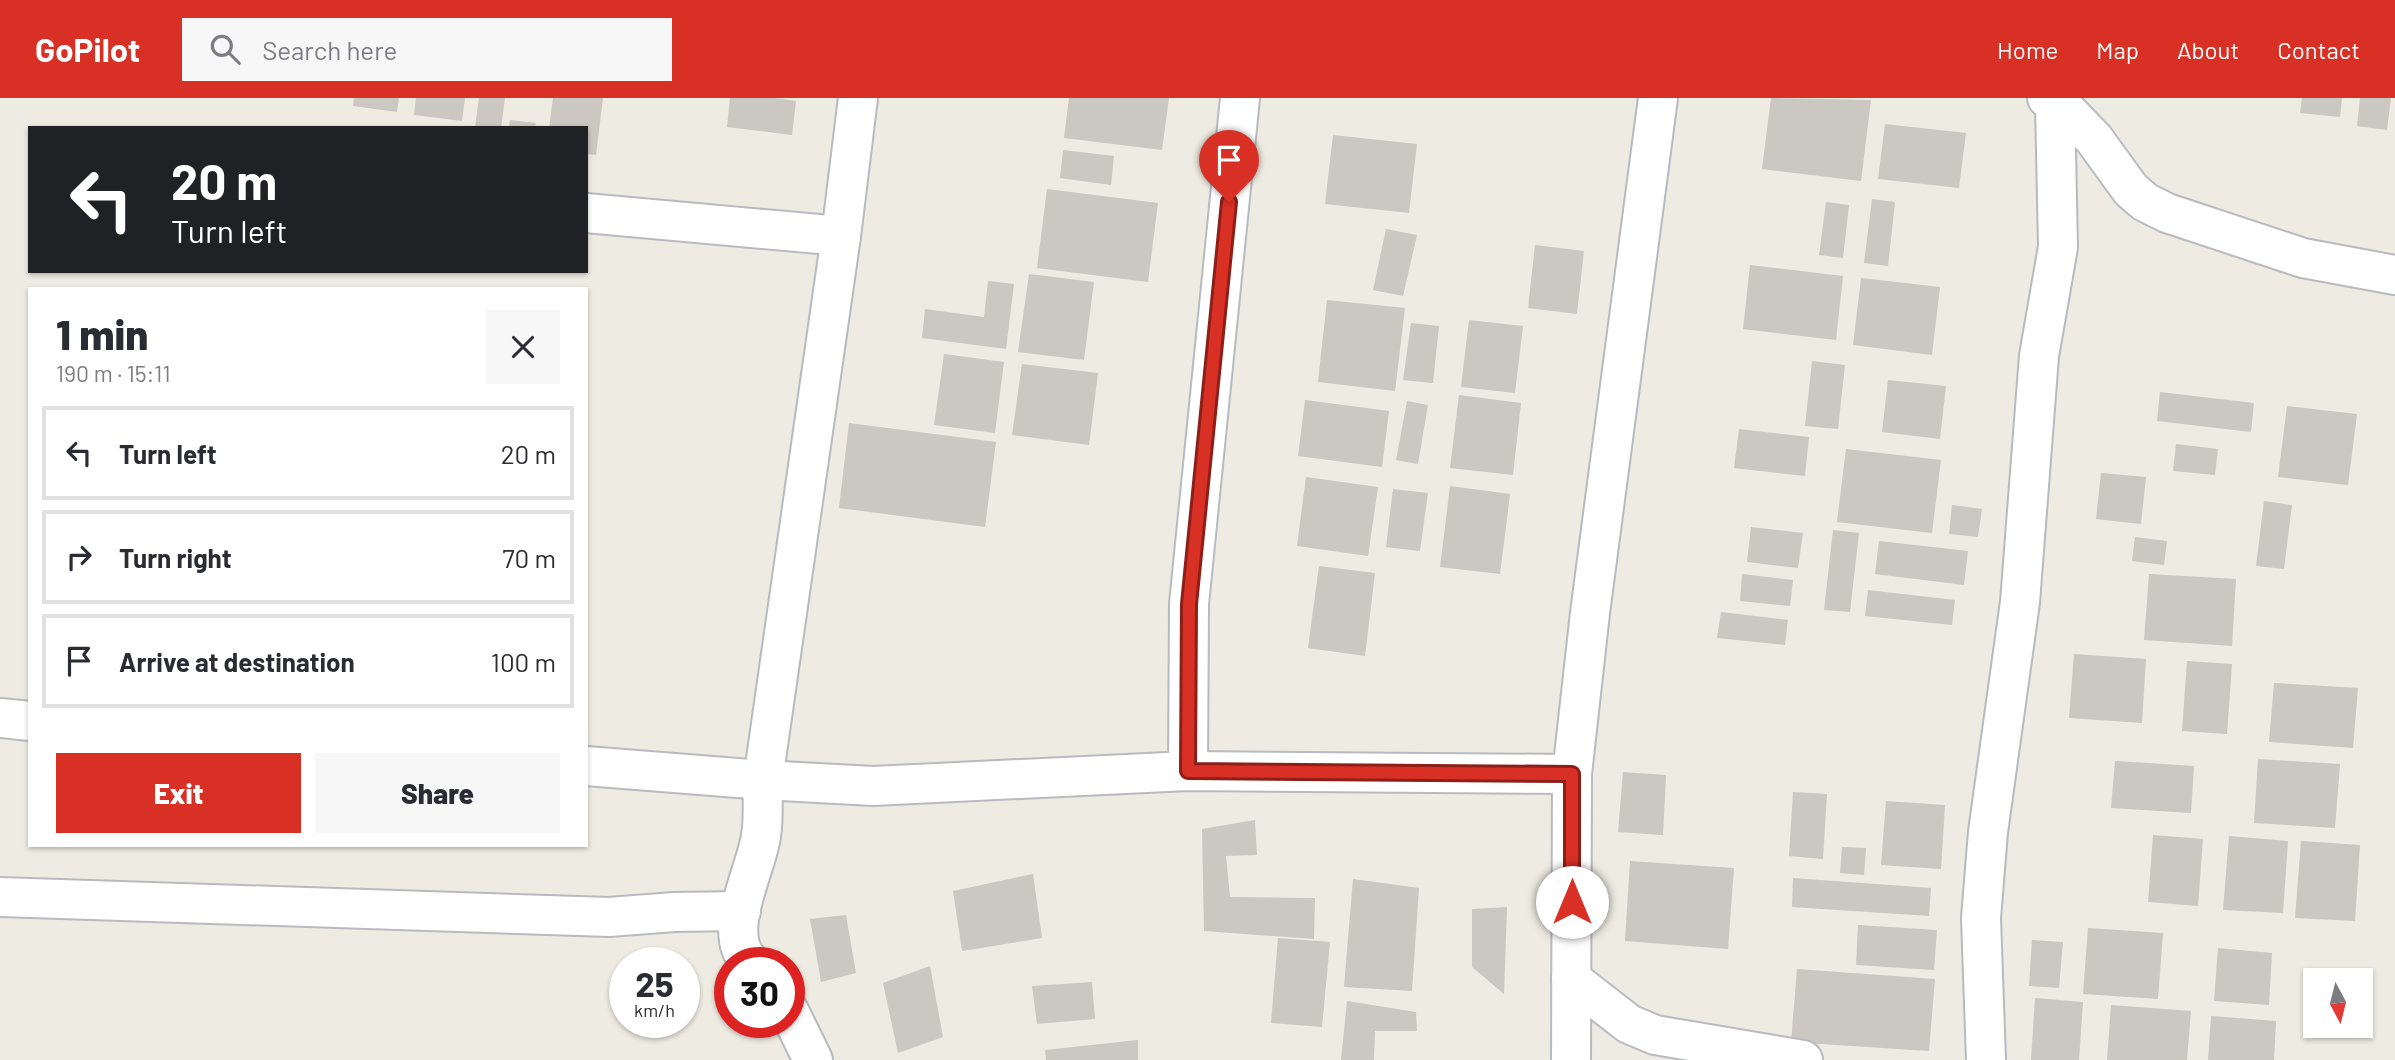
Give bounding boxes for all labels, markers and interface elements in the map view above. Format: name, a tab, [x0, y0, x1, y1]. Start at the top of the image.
search box	[182, 18, 672, 81]
text: GoPilot	[35, 29, 140, 69]
icon: search	[206, 30, 244, 68]
text: Search here	[262, 34, 397, 65]
text: Home	[1997, 35, 2058, 64]
text: Map	[2096, 35, 2139, 64]
text: About	[2177, 35, 2239, 64]
text: Contact	[2277, 35, 2360, 64]
pin	[1199, 130, 1259, 202]
icon: arrive	[1210, 141, 1248, 179]
text: 20 m	[171, 151, 277, 210]
icon: left	[56, 154, 147, 245]
text: Turn left	[171, 211, 288, 249]
text: 1 min	[56, 308, 148, 358]
button: close	[486, 310, 560, 384]
text: 190 m · 15:11	[56, 359, 171, 387]
icon: left	[60, 434, 98, 472]
text: Turn left	[119, 438, 217, 469]
text: 20 m	[501, 438, 556, 469]
icon: right	[60, 538, 98, 576]
text: Turn right	[119, 542, 232, 573]
text: 70 m	[502, 542, 556, 573]
icon: arrive	[60, 642, 98, 680]
text: Arrive at destination	[119, 646, 355, 677]
text: 100 m	[491, 646, 556, 677]
button: Exit	[56, 753, 301, 833]
button: Share	[315, 753, 560, 833]
position arrow	[1535, 865, 1609, 939]
speed limit sign: 30	[714, 947, 805, 1038]
text: 25	[635, 962, 674, 1004]
north arrow	[2303, 968, 2373, 1038]
map controls	[2303, 968, 2373, 1038]
text: km/h	[634, 999, 675, 1021]

